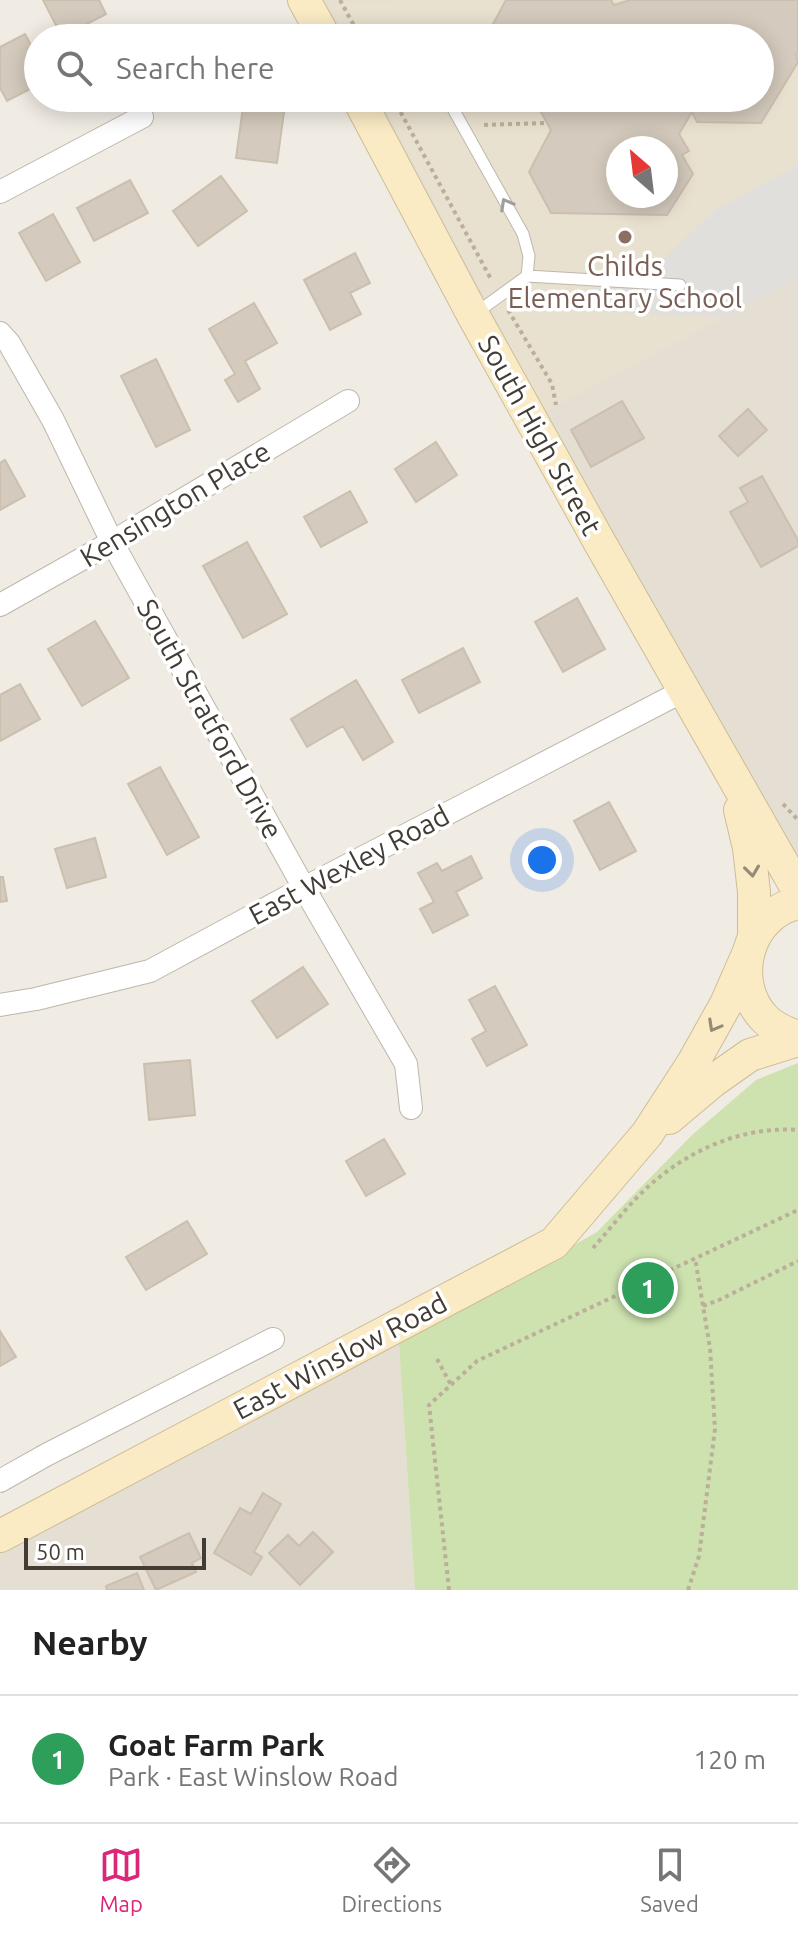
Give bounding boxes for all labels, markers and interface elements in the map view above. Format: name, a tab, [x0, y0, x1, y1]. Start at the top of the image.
search box	[24, 24, 774, 112]
icon: search	[52, 46, 96, 90]
text: Search here	[116, 51, 275, 85]
north arrow	[606, 136, 678, 208]
one-way arrow	[500, 197, 515, 212]
marker: Childs Elementary School	[616, 228, 634, 246]
place label: Childs Elementary School	[508, 250, 742, 313]
street label: South High Street	[473, 330, 608, 540]
street label: Kensington Place	[74, 435, 275, 572]
street label: South Stratford Drive	[132, 594, 289, 844]
street label: East Wexley Road	[243, 799, 454, 930]
your location	[522, 840, 562, 880]
one-way arrow	[743, 864, 760, 878]
one-way arrow	[708, 1018, 724, 1032]
pin: 1	[622, 1258, 674, 1318]
street label: East Winslow Road	[228, 1286, 452, 1425]
scale bar	[24, 1534, 206, 1570]
text: 50 m	[36, 1539, 85, 1564]
text: Nearby	[32, 1623, 147, 1661]
text: Goat Farm Park	[108, 1728, 325, 1762]
text: 1	[51, 1745, 65, 1774]
text: 120 m	[694, 1745, 766, 1774]
text: Park · East Winslow Road	[108, 1762, 398, 1791]
tab: Map	[99, 1843, 143, 1916]
tab: Directions	[341, 1843, 442, 1916]
tab: Saved	[640, 1843, 699, 1916]

